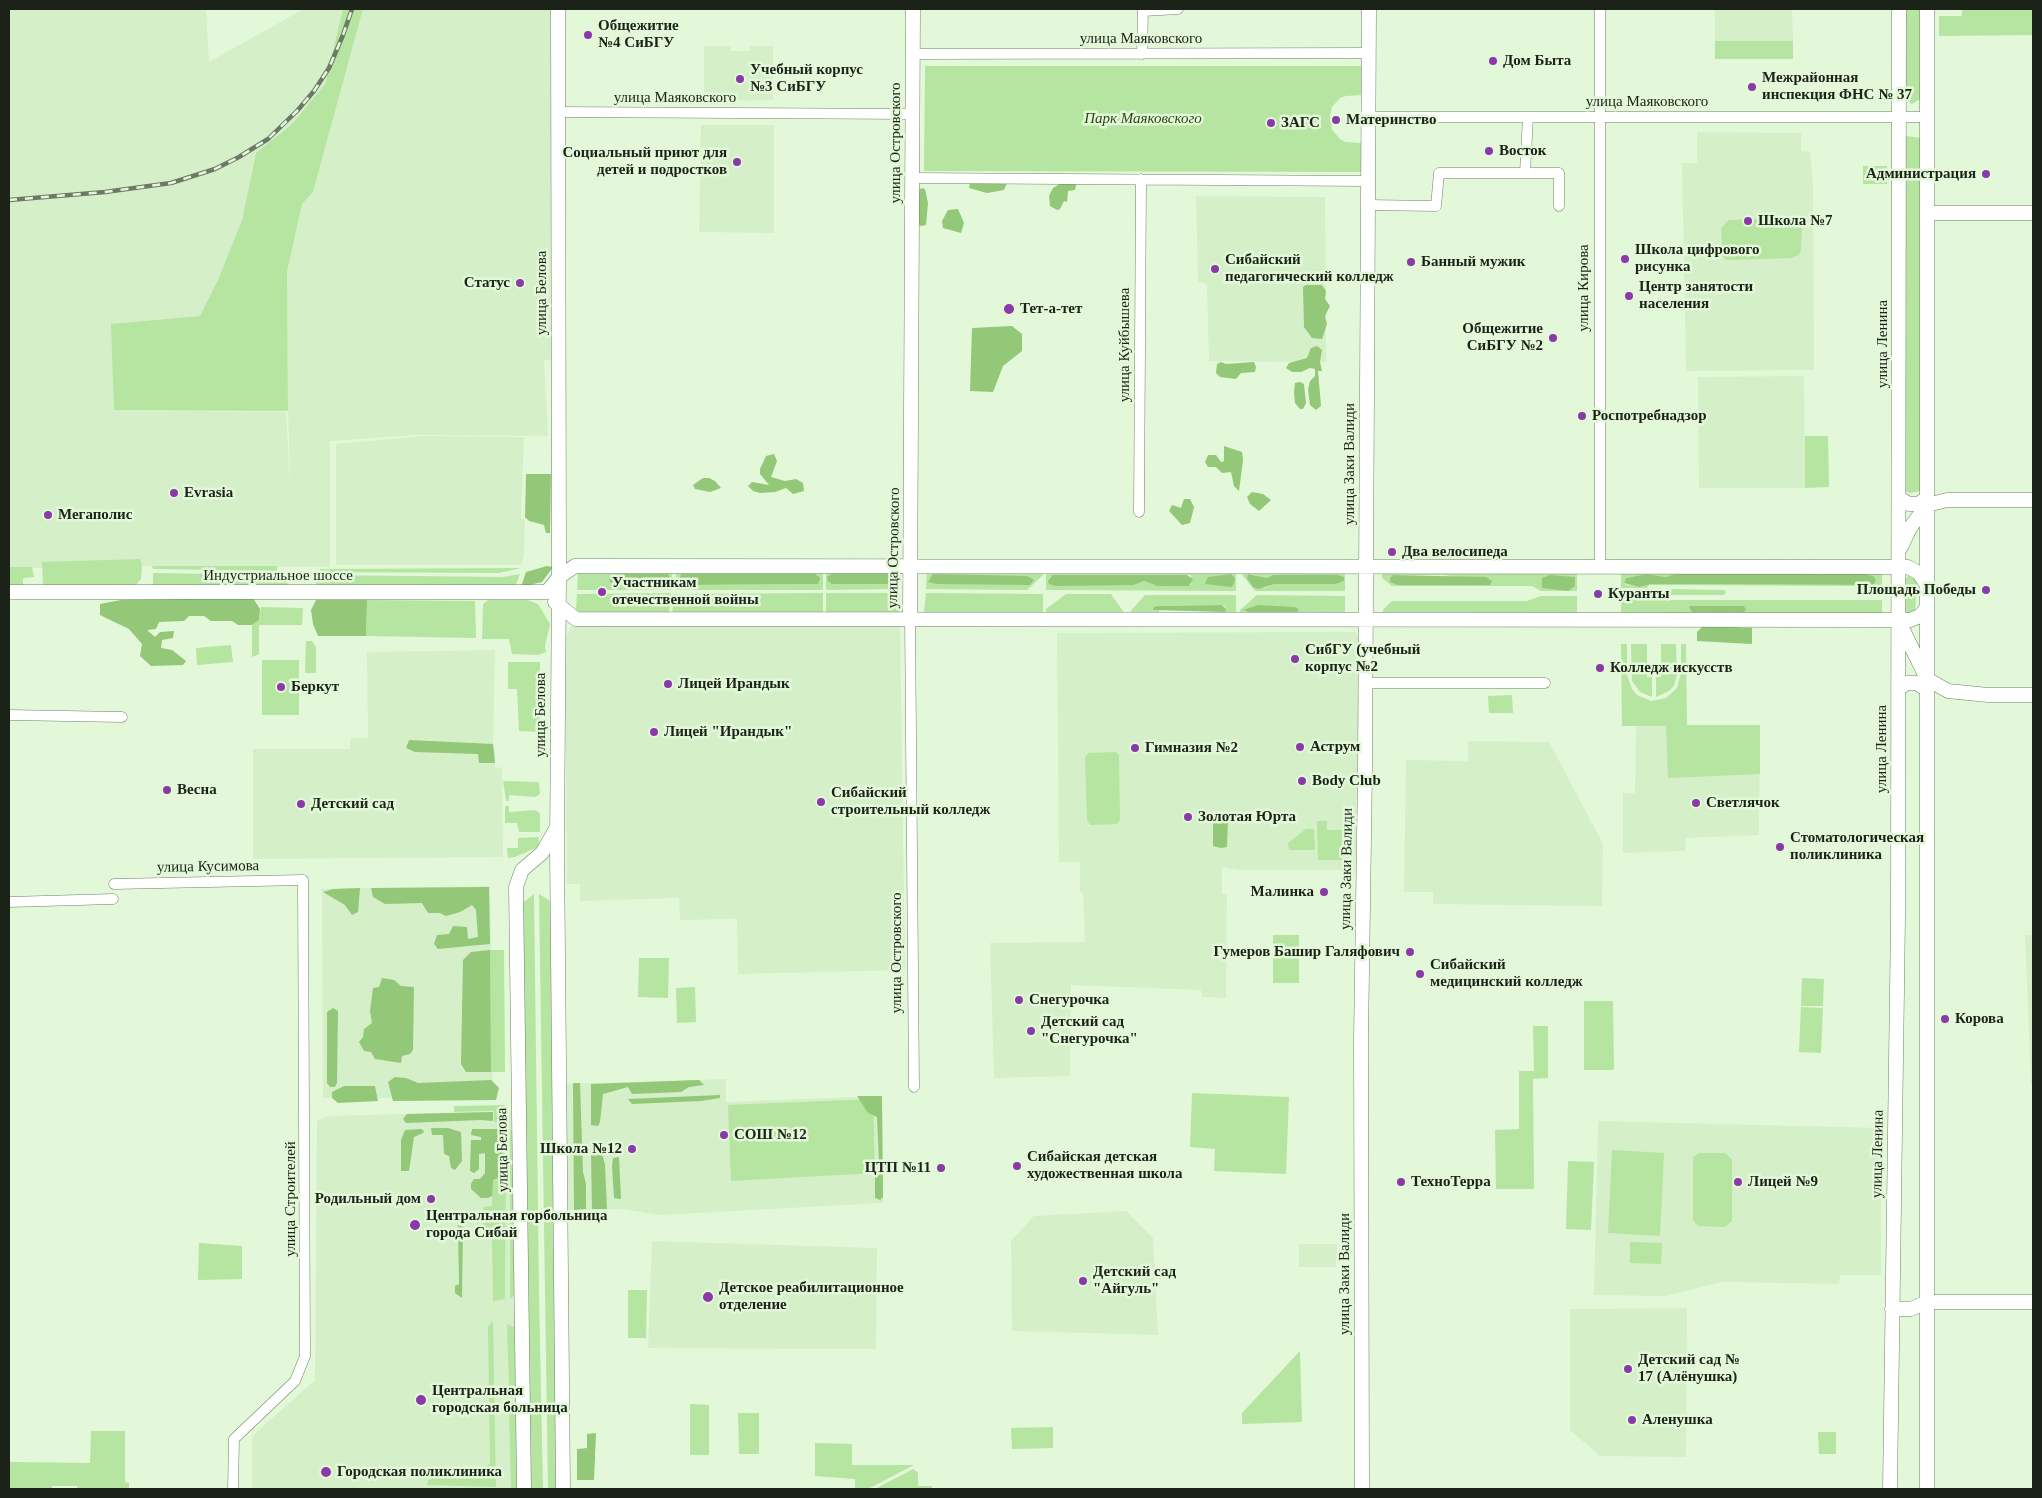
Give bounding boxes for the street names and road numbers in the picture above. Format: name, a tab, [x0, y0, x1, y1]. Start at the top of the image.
street label: улица Маяковского	[1080, 30, 1202, 48]
street label: улица Островского	[887, 83, 905, 203]
street label: улица Маяковского	[614, 89, 736, 107]
street label: улица Маяковского	[1586, 93, 1708, 111]
street label: улица Кирова	[1575, 244, 1593, 332]
street label: улица Белова	[533, 251, 551, 335]
street label: улица Куйбышева	[1116, 288, 1134, 402]
street label: улица Ленина	[1874, 300, 1892, 388]
street label: улица Заки Валиди	[1341, 403, 1359, 525]
street label: улица Островского	[884, 487, 904, 609]
street label: Индустриальное шоссе	[203, 567, 353, 585]
street label: улица Белова	[532, 673, 550, 757]
street label: улица Ленина	[1873, 705, 1891, 793]
street label: улица Заки Валиди	[1337, 808, 1357, 930]
street label: улица Кусимова	[157, 857, 259, 877]
street label: улица Островского	[888, 893, 906, 1013]
street label: улица Белова	[493, 1108, 513, 1192]
street label: улица Ленина	[1868, 1110, 1888, 1198]
street label: улица Строителей	[282, 1141, 300, 1257]
street label: улица Заки Валиди	[1336, 1213, 1354, 1335]

